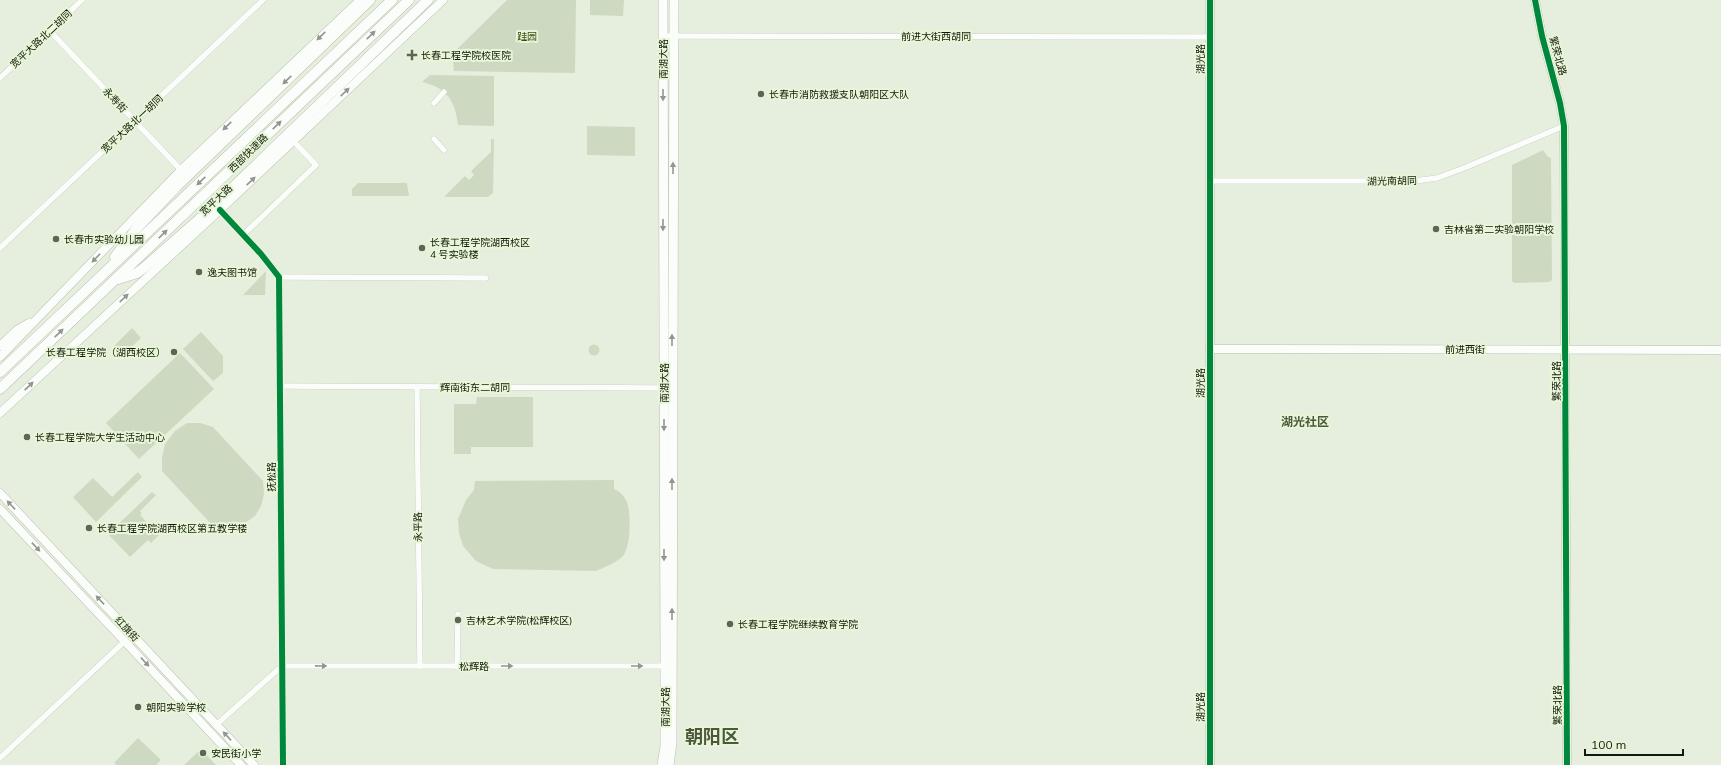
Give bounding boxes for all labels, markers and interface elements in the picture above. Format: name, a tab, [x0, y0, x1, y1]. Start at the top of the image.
street label: 宽平大路北二胡同	[7, 7, 75, 71]
park label: 跬园	[517, 30, 537, 43]
street label: 前进大街西胡同	[901, 30, 971, 43]
one-way arrow	[367, 31, 376, 40]
one-way arrow	[316, 32, 326, 41]
street label: 繁荣北路	[1547, 35, 1569, 77]
street label: 南湖大路	[657, 39, 670, 79]
street label: 湖光路	[1194, 44, 1207, 74]
marker: 长春工程学院校医院	[406, 49, 418, 61]
place label: 长春工程学院校医院	[421, 49, 511, 62]
one-way arrow	[282, 75, 292, 85]
street label: 永寿街	[100, 85, 130, 115]
one-way arrow	[340, 87, 350, 97]
place label: 长春市消防救援支队朝阳区大队	[769, 88, 909, 101]
one-way arrow	[660, 89, 666, 102]
marker: 长春市消防救援支队朝阳区大队	[756, 89, 766, 99]
street label: 宽平大路北一胡同	[98, 92, 166, 156]
one-way arrow	[272, 120, 282, 130]
one-way arrow	[222, 121, 232, 131]
street label: 西部快速路	[226, 131, 270, 175]
one-way arrow	[670, 161, 676, 174]
street label: 湖光南胡同	[1367, 174, 1417, 188]
one-way arrow	[196, 176, 206, 186]
one-way arrow	[246, 176, 256, 186]
street label: 宽平大路	[197, 182, 235, 218]
one-way arrow	[660, 219, 666, 232]
place label: 吉林省第二实验朝阳学校	[1444, 223, 1554, 236]
marker: 吉林省第二实验朝阳学校	[1431, 224, 1441, 234]
one-way arrow	[158, 229, 168, 239]
place label: 长春市实验幼儿园	[64, 233, 144, 246]
marker: 长春市实验幼儿园	[51, 234, 61, 244]
place label: 长春工程学院湖西校区 4 号实验楼	[430, 236, 530, 261]
marker: 长春工程学院湖西校区 4 号实验楼	[417, 243, 427, 253]
one-way arrow	[91, 253, 101, 263]
place label: 逸夫图书馆	[207, 266, 257, 279]
marker: 逸夫图书馆	[194, 267, 204, 277]
one-way arrow	[120, 294, 129, 303]
one-way arrow	[54, 328, 64, 338]
one-way arrow	[669, 333, 675, 346]
street label: 前进西街	[1445, 343, 1485, 356]
place label: 长春工程学院（湖西校区）	[46, 346, 166, 359]
marker: 长春工程学院（湖西校区）	[169, 347, 179, 357]
street label: 繁荣北路	[1550, 361, 1563, 401]
street label: 南湖大路	[658, 363, 671, 403]
street label: 湖光路	[1194, 368, 1207, 398]
one-way arrow	[24, 381, 34, 391]
street label: 辉南街东二胡同	[440, 381, 510, 394]
district label: 湖光社区	[1281, 414, 1329, 429]
one-way arrow	[661, 419, 667, 432]
place label: 长春工程学院大学生活动中心	[35, 431, 165, 444]
marker: 长春工程学院大学生活动中心	[22, 432, 32, 442]
street label: 抚松路	[265, 462, 278, 492]
one-way arrow	[669, 477, 675, 490]
one-way arrow	[7, 500, 16, 511]
street label: 永平路	[411, 512, 425, 542]
place label: 长春工程学院湖西校区第五教学楼	[97, 522, 247, 535]
marker: 长春工程学院湖西校区第五教学楼	[84, 523, 94, 533]
one-way arrow	[32, 542, 41, 552]
one-way arrow	[661, 549, 667, 562]
one-way arrow	[96, 595, 105, 605]
one-way arrow	[669, 607, 675, 620]
street label: 红旗街	[112, 614, 142, 644]
place label: 吉林艺术学院(松辉校区)	[466, 614, 572, 627]
marker: 吉林艺术学院(松辉校区)	[453, 615, 463, 625]
place label: 长春工程学院继续教育学院	[738, 618, 858, 631]
marker: 长春工程学院继续教育学院	[725, 619, 735, 629]
one-way arrow	[140, 657, 150, 667]
street label: 松辉路	[459, 660, 489, 673]
one-way arrow	[315, 663, 328, 669]
one-way arrow	[501, 663, 514, 669]
one-way arrow	[631, 663, 644, 669]
street label: 繁荣北路	[1551, 685, 1564, 725]
street label: 南湖大路	[659, 687, 672, 727]
street label: 湖光路	[1194, 692, 1207, 722]
place label: 朝阳实验学校	[146, 701, 206, 714]
marker: 朝阳实验学校	[133, 702, 143, 712]
district label: 朝阳区	[685, 725, 739, 748]
scale bar	[1585, 731, 1683, 757]
one-way arrow	[223, 732, 232, 741]
text: 100 m	[1591, 737, 1626, 752]
place label: 安民街小学	[211, 747, 261, 760]
marker: 安民街小学	[198, 748, 208, 758]

